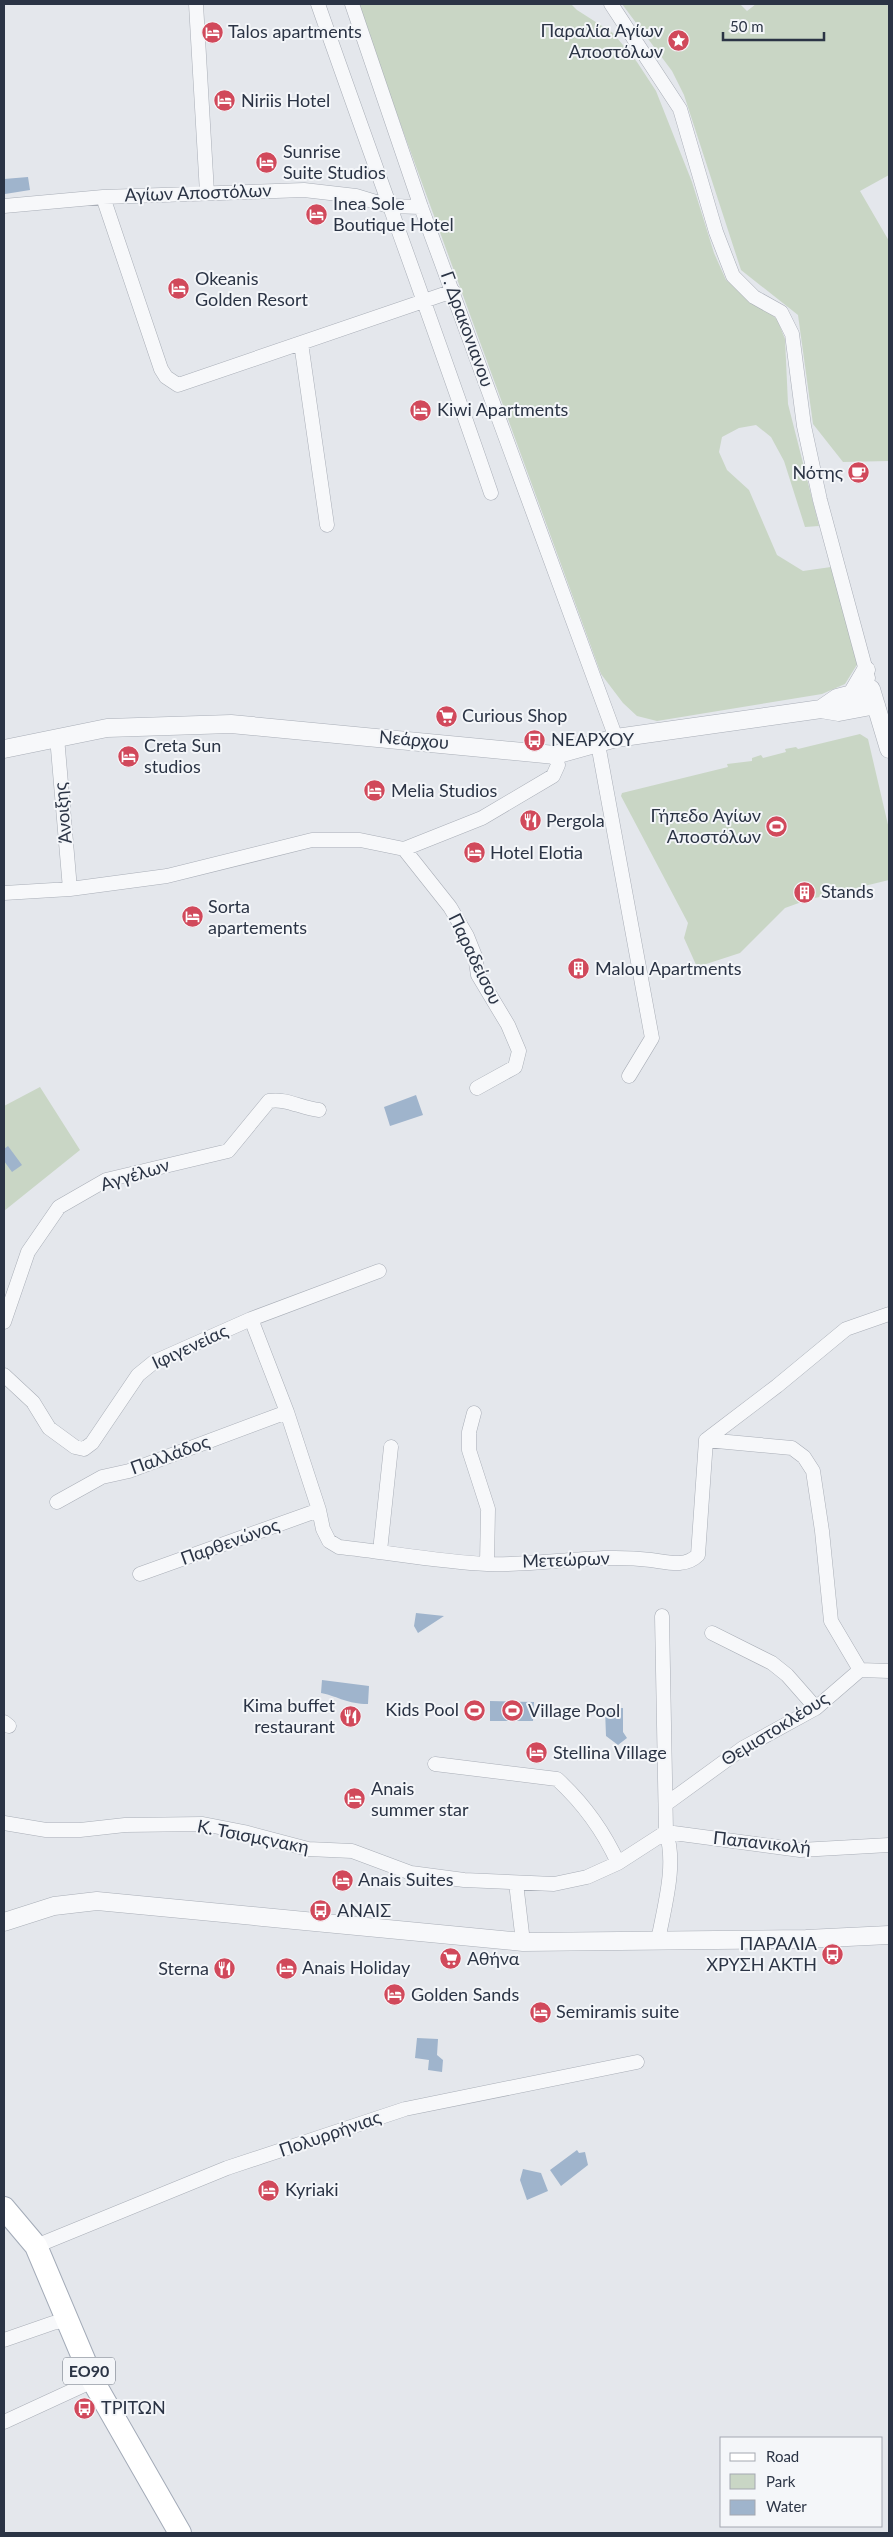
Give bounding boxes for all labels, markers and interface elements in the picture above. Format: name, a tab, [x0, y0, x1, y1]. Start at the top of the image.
scale bar	[723, 10, 824, 42]
text: 50 m	[730, 17, 764, 35]
place label: Παραλία Αγίων Αποστόλων	[540, 19, 663, 62]
hotel icon: Talos apartments	[200, 20, 224, 44]
place label: Talos apartments	[228, 20, 362, 42]
place icon: Παραλία Αγίων Αποστόλων	[667, 29, 691, 53]
hotel icon: Niriis Hotel	[213, 89, 237, 113]
place label: Niriis Hotel	[241, 89, 330, 111]
place label: Sunrise Suite Studios	[283, 140, 386, 183]
hotel icon: Sunrise Suite Studios	[255, 150, 279, 174]
street label: Αγίων Αποστόλων	[124, 178, 272, 206]
place label: Inea Sole Boutique Hotel	[333, 192, 454, 235]
hotel icon: Inea Sole Boutique Hotel	[305, 202, 329, 226]
place label: Okeanis Golden Resort	[195, 267, 308, 310]
street label: Γ. Δρακονιανου	[437, 268, 499, 390]
hotel icon: Okeanis Golden Resort	[167, 277, 191, 301]
hotel icon: Kiwi Apartments	[409, 398, 433, 422]
place label: Kiwi Apartments	[437, 398, 569, 420]
place label: Νότης	[792, 461, 844, 483]
cafe icon: Νότης	[847, 461, 871, 485]
supermarket icon: Curious Shop	[434, 704, 458, 728]
place label: Curious Shop	[462, 704, 567, 726]
street label: Νεάρχου	[378, 725, 450, 753]
bus stop icon: ΝΕΑΡΧΟΥ	[523, 728, 547, 752]
place label: ΝΕΑΡΧΟΥ	[551, 728, 635, 750]
place label: Creta Sun studios	[144, 734, 221, 777]
hotel icon: Creta Sun studios	[116, 744, 140, 768]
hotel icon: Melia Studios	[363, 779, 387, 803]
place label: Melia Studios	[391, 779, 498, 801]
street label: Άνοιξης	[48, 781, 76, 845]
place label: Γήπεδο Αγίων Αποστόλων	[651, 804, 761, 847]
restaurant icon: Pergola	[518, 809, 542, 833]
place label: Pergola	[546, 809, 605, 831]
sports icon: Γήπεδο Αγίων Αποστόλων	[765, 814, 789, 838]
hotel icon: Hotel Elotia	[462, 841, 486, 865]
place label: Hotel Elotia	[490, 841, 583, 863]
building icon: Stands	[793, 880, 817, 904]
place label: Stands	[821, 880, 874, 902]
place label: Sorta apartements	[208, 895, 307, 938]
hotel icon: Sorta apartements	[180, 905, 204, 929]
street label: Παραδείσου	[444, 909, 507, 1008]
building icon: Malou Apartments	[567, 957, 591, 981]
place label: Malou Apartments	[595, 957, 742, 979]
street label: Αγγέλων	[97, 1153, 172, 1195]
street label: Ιφιγενείας	[148, 1319, 232, 1373]
street label: Παλλάδος	[127, 1429, 213, 1478]
street label: Παρθενώνος	[177, 1513, 283, 1569]
street label: Μετεώρων	[522, 1546, 610, 1572]
street label: Θεμιστοκλέους	[717, 1686, 833, 1770]
place label: Kima buffet restaurant	[243, 1694, 336, 1737]
place label: Kids Pool	[385, 1698, 459, 1720]
sports icon: Kids Pool	[463, 1698, 487, 1722]
sports icon: Village Pool	[500, 1699, 524, 1723]
place label: Village Pool	[528, 1699, 620, 1721]
restaurant icon: Kima buffet restaurant	[339, 1704, 363, 1728]
hotel icon: Stellina Village	[525, 1741, 549, 1765]
place label: Stellina Village	[553, 1741, 667, 1763]
place label: Anais summer star	[371, 1777, 469, 1820]
hotel icon: Anais summer star	[343, 1787, 367, 1811]
street label: Κ. Τσισμςνακη	[195, 1814, 311, 1858]
street label: Παπανικολή	[712, 1826, 812, 1858]
hotel icon: Anais Suites	[330, 1868, 354, 1892]
place label: Anais Suites	[358, 1868, 454, 1890]
bus stop icon: ΑΝΑΙΣ	[309, 1899, 333, 1923]
place label: ΑΝΑΙΣ	[337, 1899, 391, 1921]
place label: ΠΑΡΑΛΙΑ ΧΡΥΣΗ ΑΚΤΗ	[706, 1932, 818, 1975]
bus stop icon: ΠΑΡΑΛΙΑ ΧΡΥΣΗ ΑΚΤΗ	[821, 1942, 845, 1966]
supermarket icon: Αθήνα	[439, 1947, 463, 1971]
place label: Αθήνα	[467, 1947, 520, 1969]
hotel icon: Anais Holiday	[274, 1956, 298, 1980]
place label: Anais Holiday	[302, 1956, 411, 1978]
place label: Sterna	[158, 1957, 209, 1979]
restaurant icon: Sterna	[213, 1957, 237, 1981]
hotel icon: Golden Sands	[383, 1983, 407, 2007]
place label: Golden Sands	[411, 1983, 519, 2005]
hotel icon: Semiramis suite	[528, 2000, 552, 2024]
place label: Semiramis suite	[556, 2000, 679, 2022]
street label: Πολυρρήνιας	[276, 2105, 384, 2161]
hotel icon: Kyriaki	[257, 2178, 281, 2202]
place label: Kyriaki	[285, 2178, 339, 2200]
road number: ΕΟ90	[63, 2358, 115, 2384]
bus stop icon: ΤΡΙΤΩΝ	[73, 2396, 97, 2420]
place label: ΤΡΙΤΩΝ	[101, 2396, 166, 2418]
legend	[720, 2437, 883, 2527]
text: Road	[766, 2447, 799, 2465]
text: Park	[766, 2472, 796, 2490]
text: Water	[766, 2497, 807, 2515]

